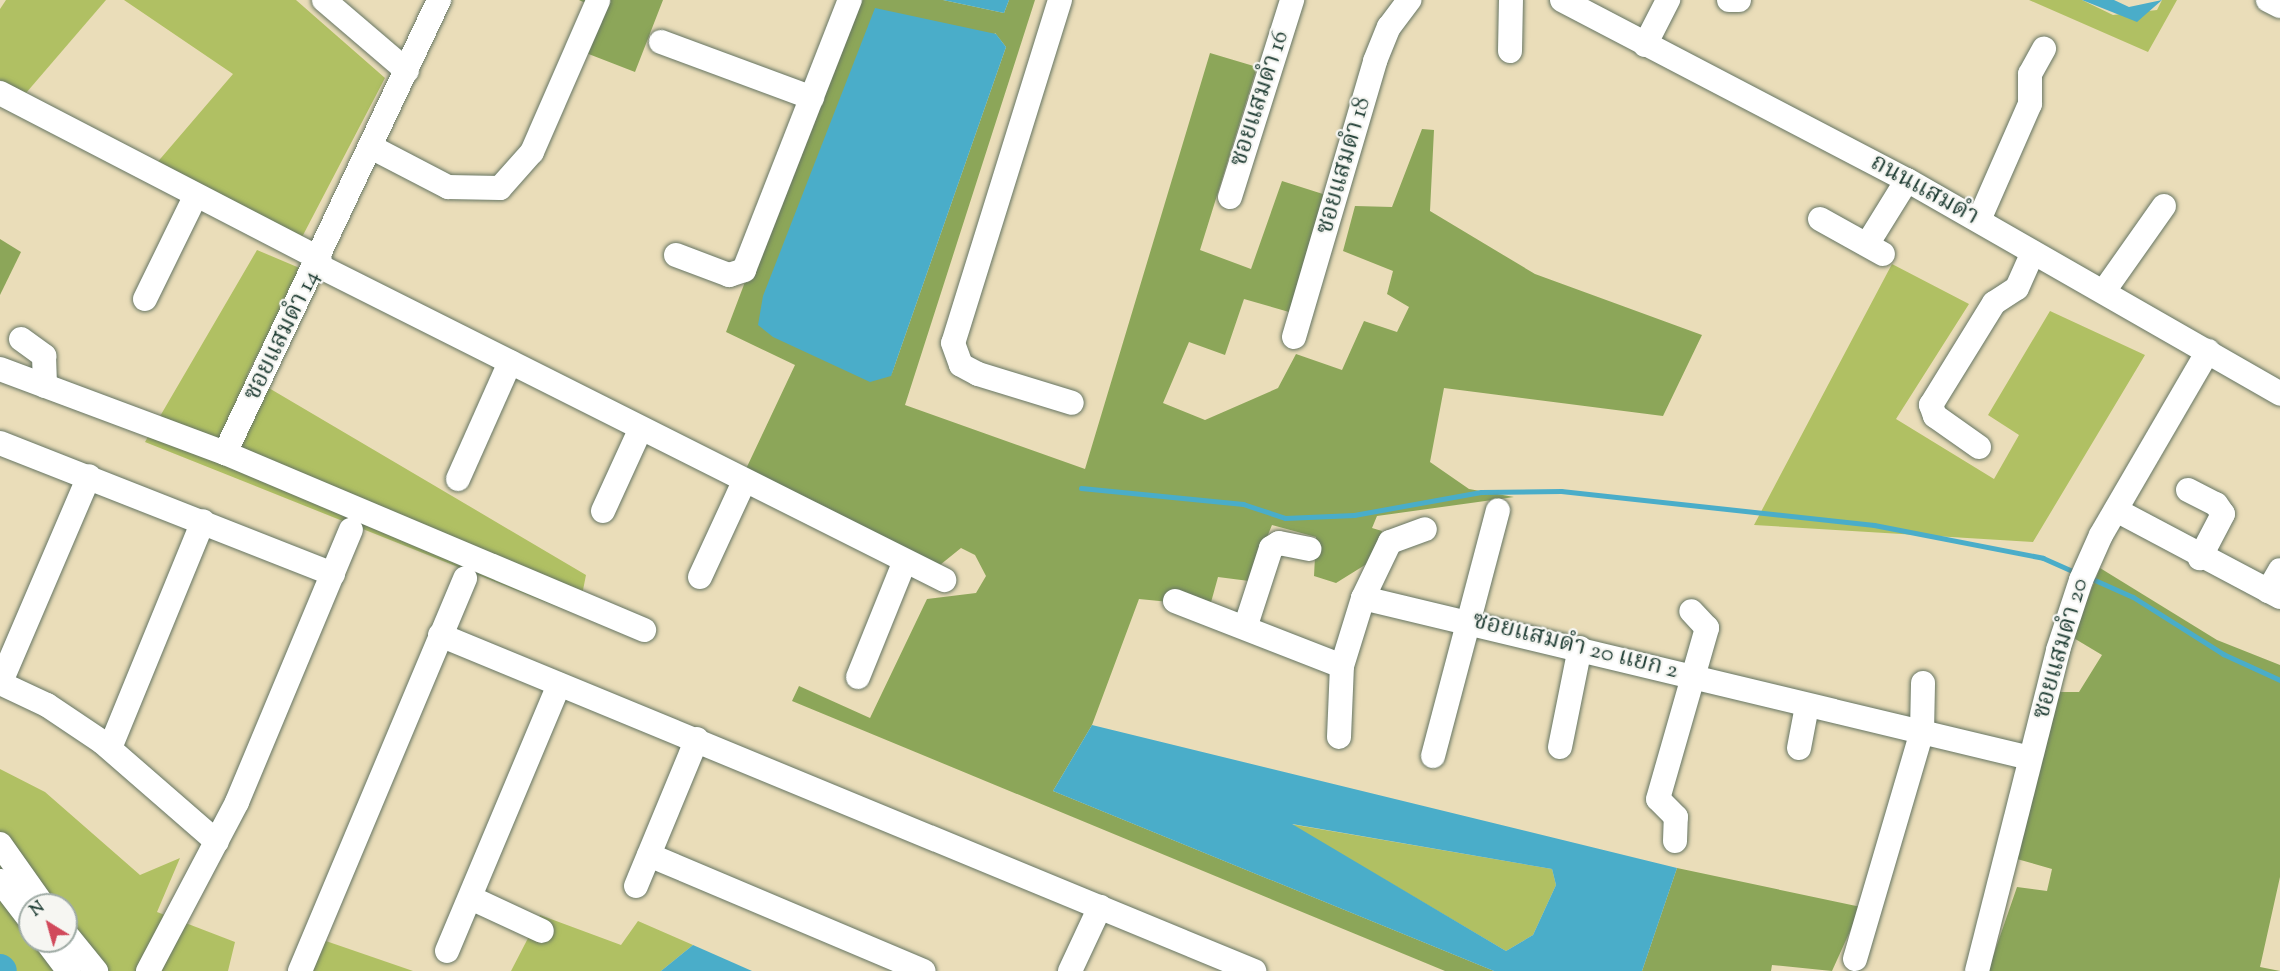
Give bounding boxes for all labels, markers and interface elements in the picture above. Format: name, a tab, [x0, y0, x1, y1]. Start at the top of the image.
street label: ซอยแสมดำ 16	[1225, 27, 1297, 171]
street label: ซอยแสมดำ 18	[1312, 94, 1378, 238]
street label: ถนนแสมดำ	[1865, 149, 1983, 233]
street label: ซอยแสมดำ 14	[239, 266, 327, 406]
street label: ซอยแสมดำ 20	[2028, 575, 2096, 723]
street label: ซอยแสมดำ 20 แยก 2	[1469, 607, 1681, 687]
north arrow	[18, 893, 78, 953]
text: N	[26, 897, 50, 923]

